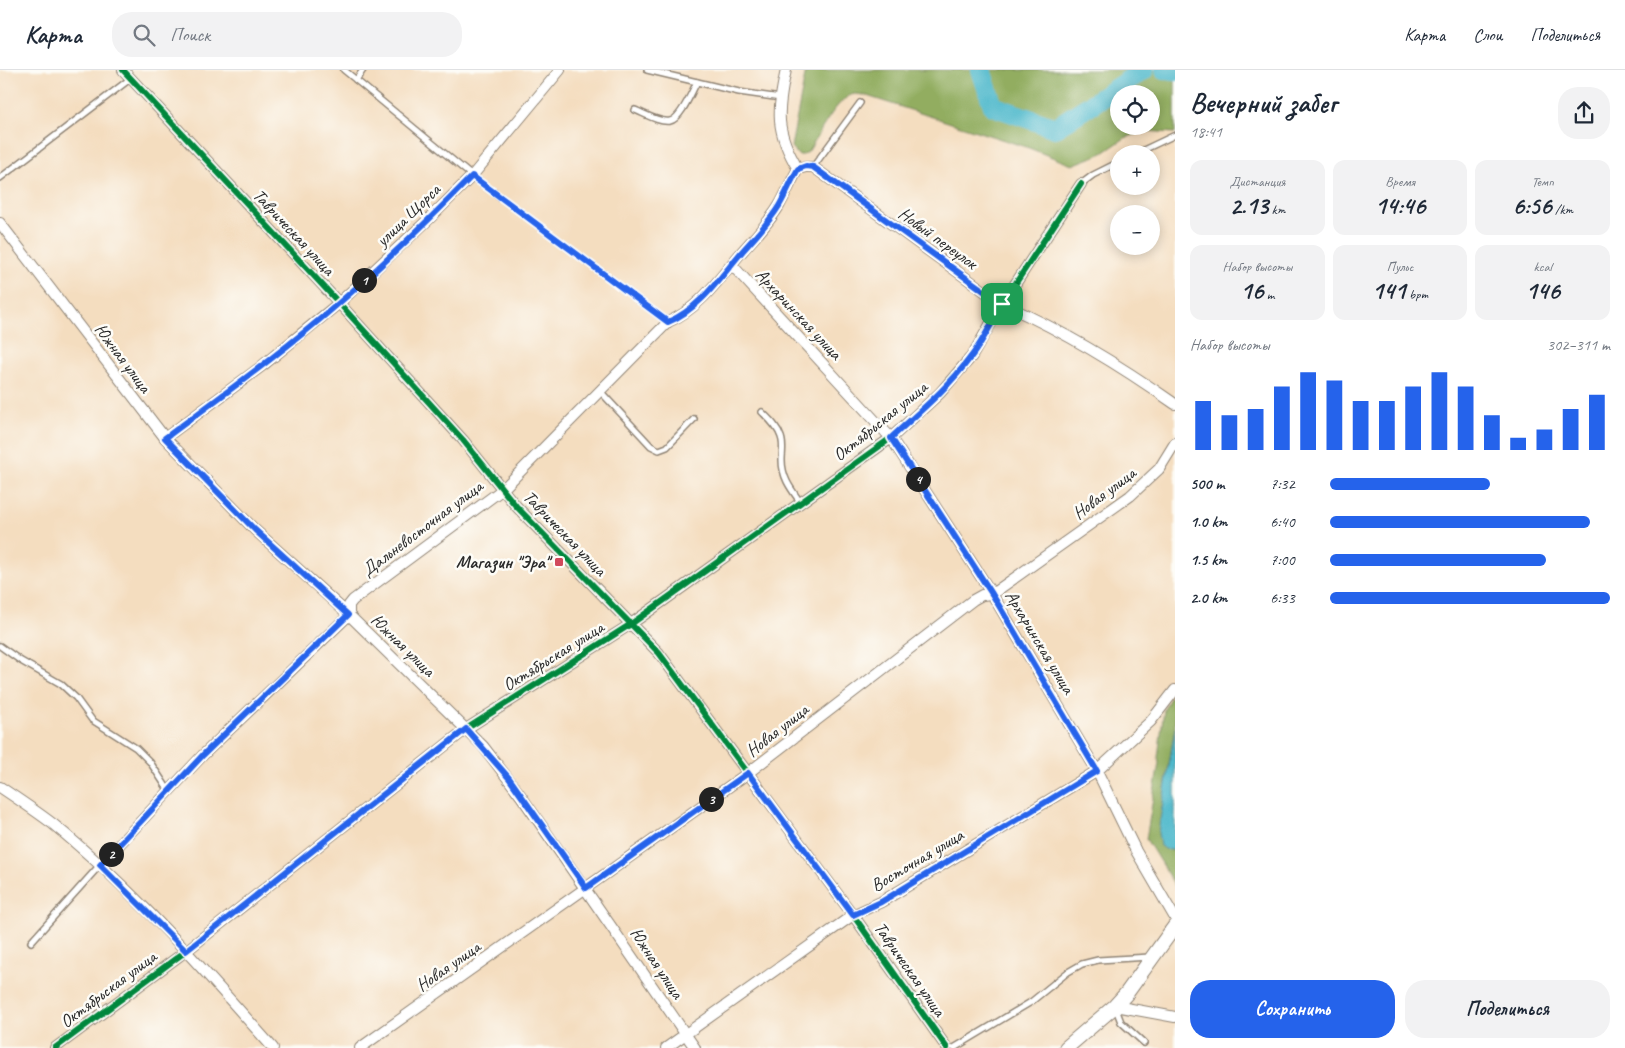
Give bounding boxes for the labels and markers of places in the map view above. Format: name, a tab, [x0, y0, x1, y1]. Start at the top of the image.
pin: 1	[352, 268, 376, 292]
pin	[981, 283, 1023, 325]
pin: 4	[906, 466, 930, 492]
place label: Магазин "Эра"	[456, 551, 553, 574]
marker: Магазин "Эра"	[553, 556, 565, 568]
pin: 3	[698, 786, 724, 812]
pin: 2	[98, 842, 124, 866]

